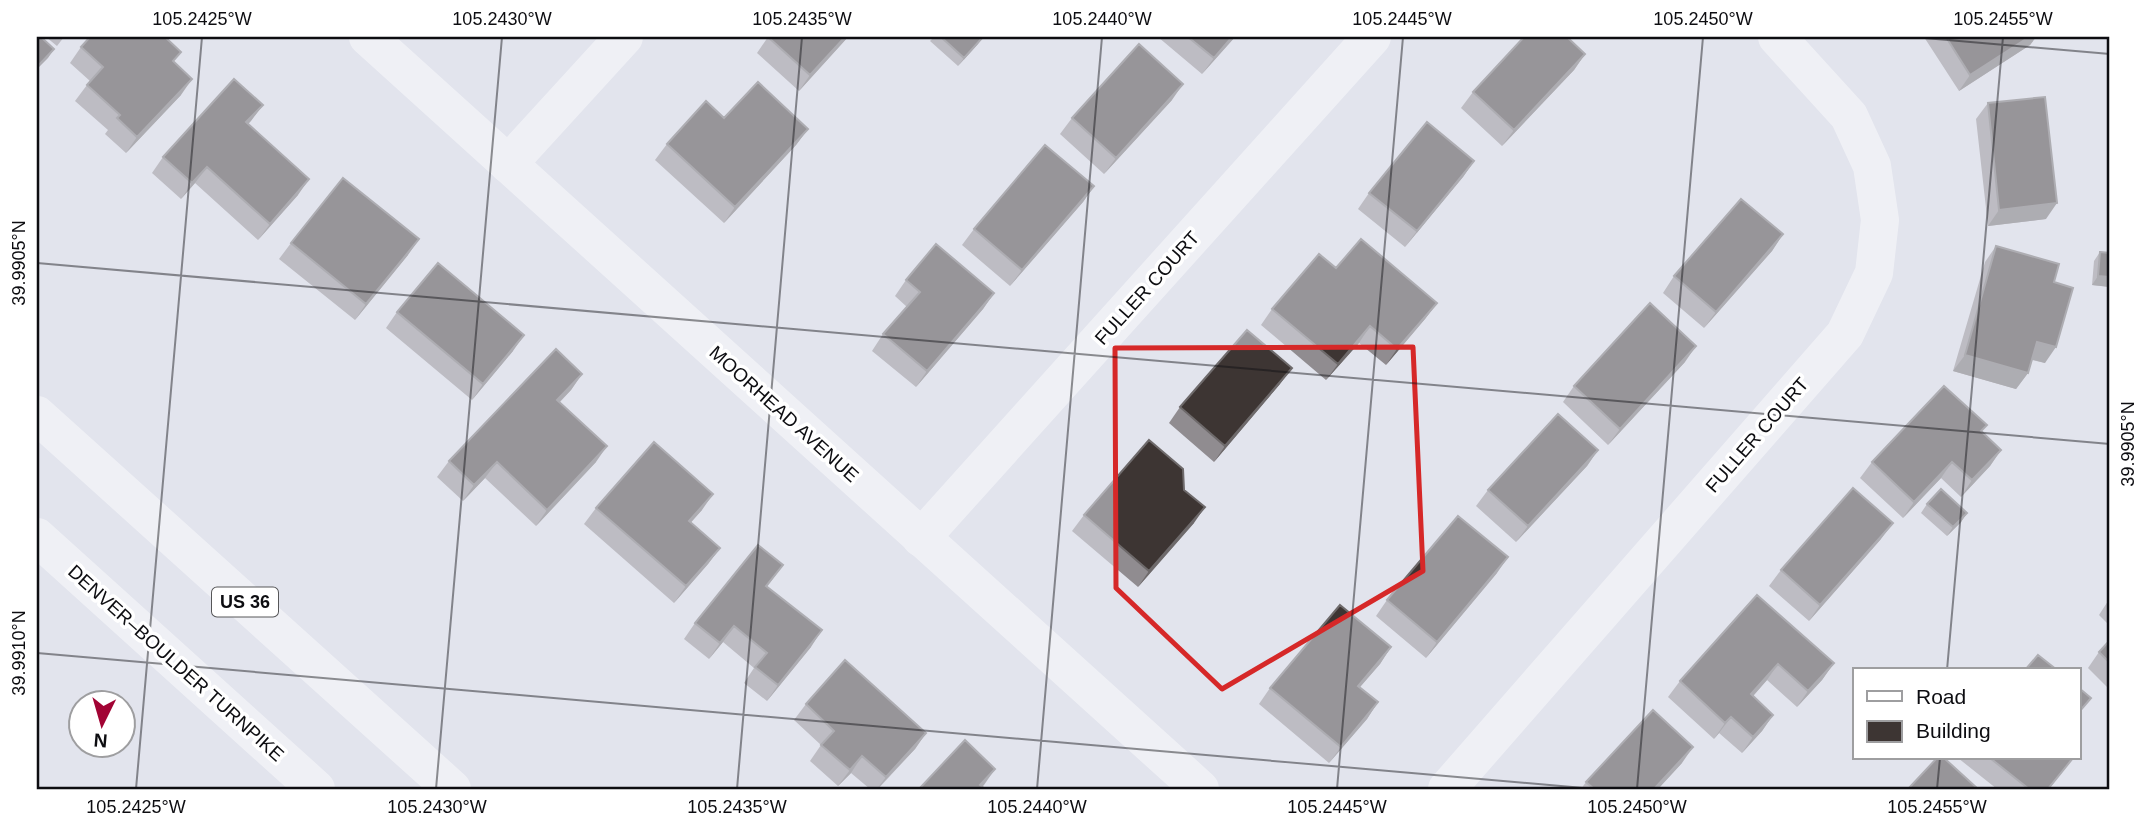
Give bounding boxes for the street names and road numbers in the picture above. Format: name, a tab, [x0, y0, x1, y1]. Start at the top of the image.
street label: FULLER COURT	[1091, 227, 1204, 349]
street label: MOORHEAD AVENUE	[705, 342, 863, 486]
street label: FULLER COURT	[1701, 373, 1813, 497]
street label: DENVER–BOULDER TURNPIKE	[63, 560, 289, 766]
road number: US 36	[212, 588, 278, 616]

